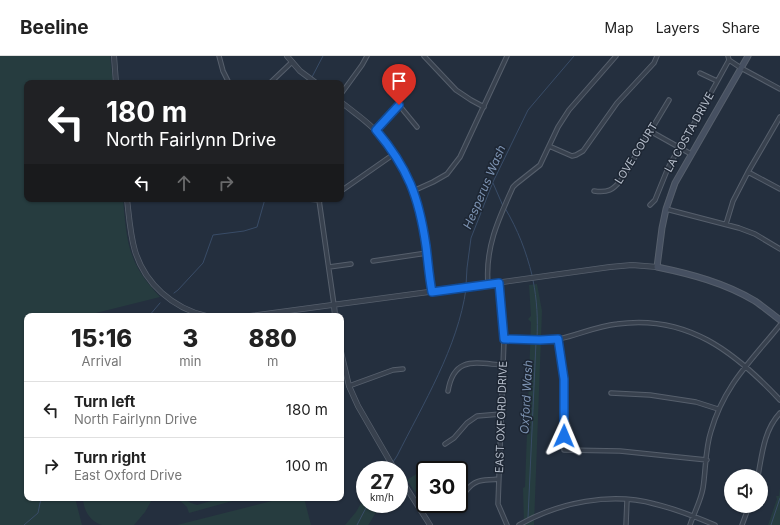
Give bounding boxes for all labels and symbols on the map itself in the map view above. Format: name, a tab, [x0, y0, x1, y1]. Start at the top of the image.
pin	[382, 64, 416, 105]
street label: LA COSTA DRIVE	[661, 89, 717, 175]
street label: LOVE COURT	[611, 120, 661, 186]
water label: Hesperus Wash	[460, 143, 508, 231]
water label: Oxford Wash	[517, 359, 535, 435]
street label: EAST OXFORD DRIVE	[492, 361, 510, 473]
position arrow	[543, 415, 585, 457]
speed limit sign: 30	[416, 461, 468, 513]

